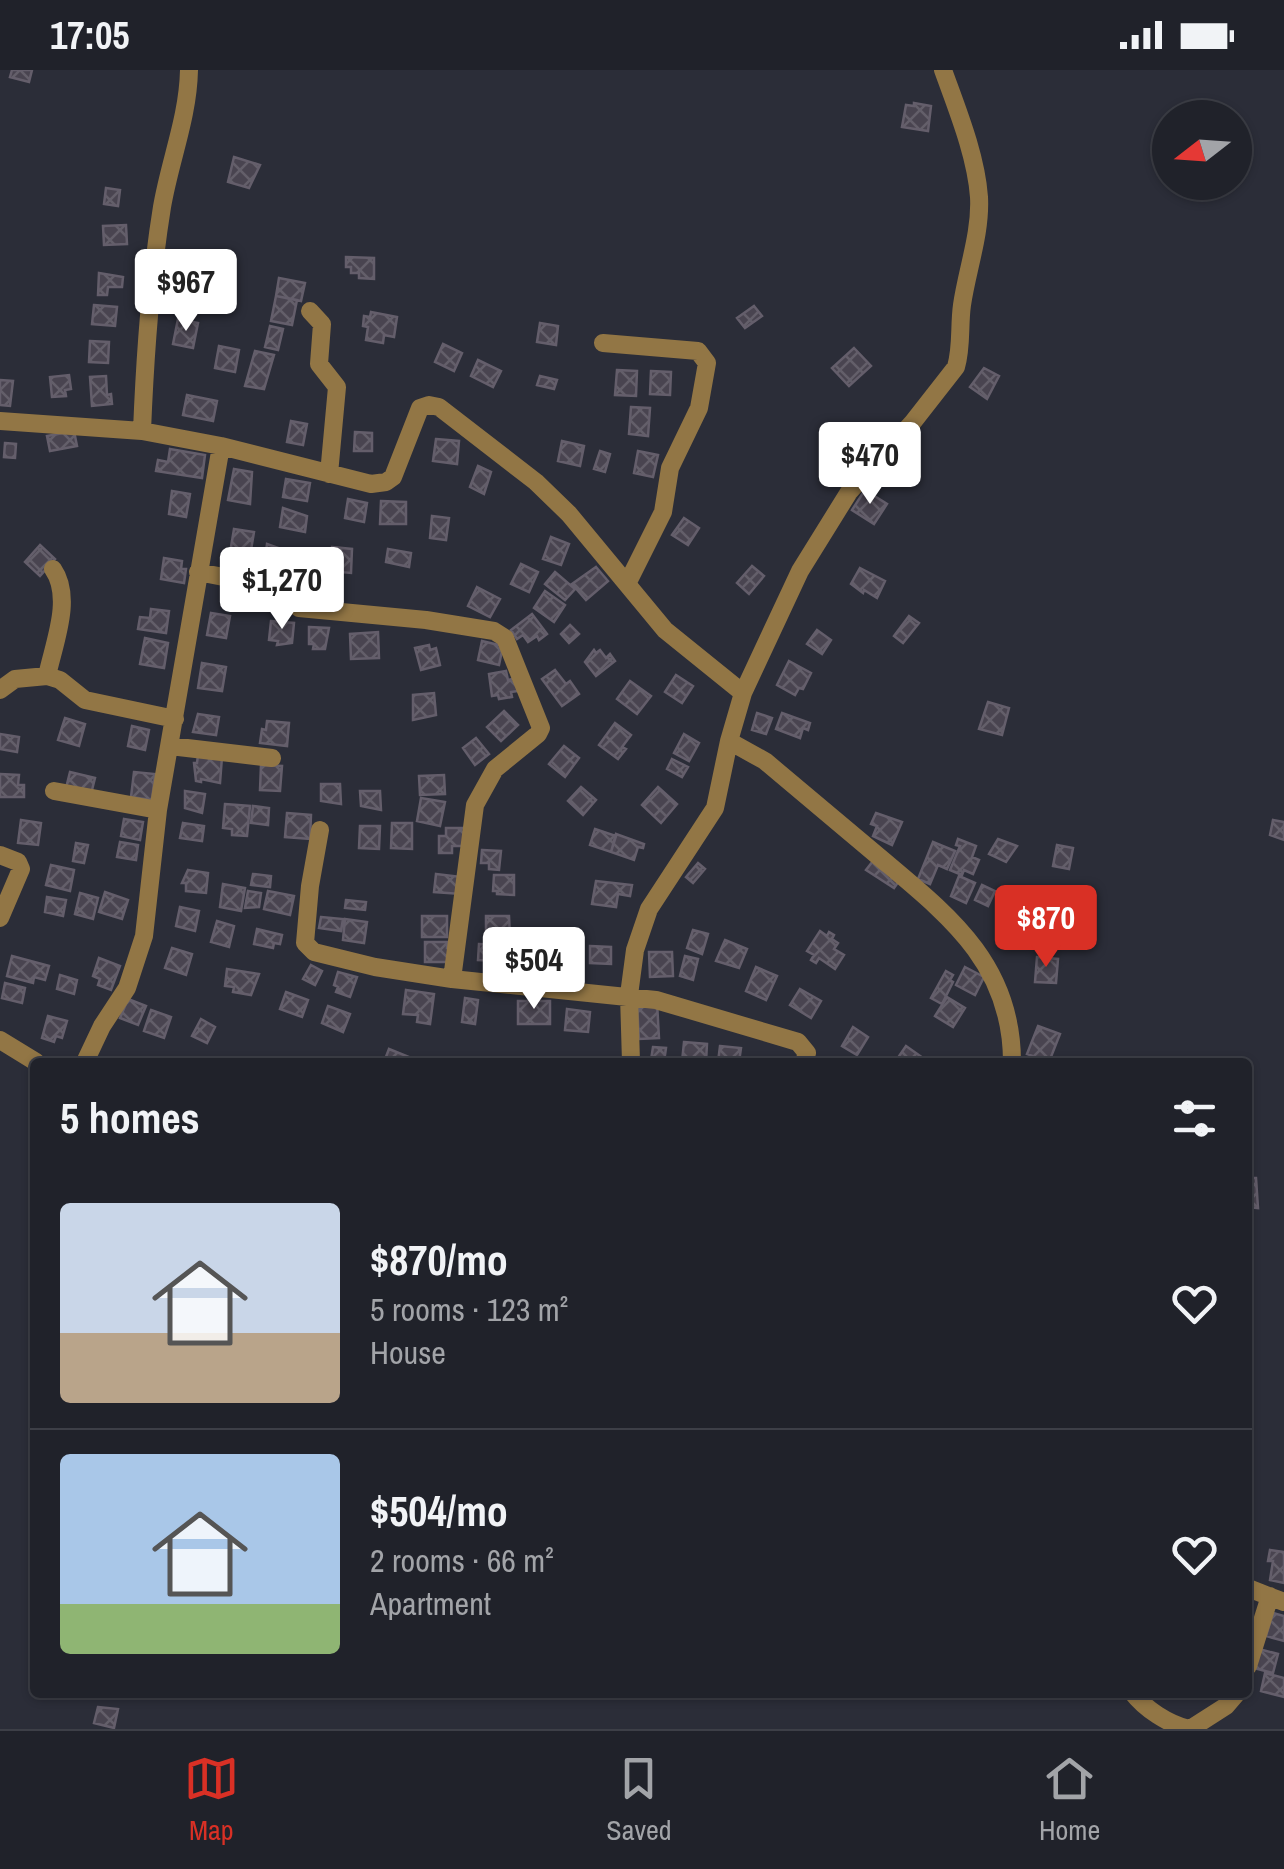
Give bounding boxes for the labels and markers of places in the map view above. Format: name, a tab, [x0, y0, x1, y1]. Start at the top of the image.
pin: $967	[127, 249, 245, 334]
pin: $470	[811, 422, 929, 507]
pin: $1,270	[201, 547, 363, 632]
pin: $870	[987, 885, 1105, 970]
pin: $504	[475, 927, 593, 1012]

